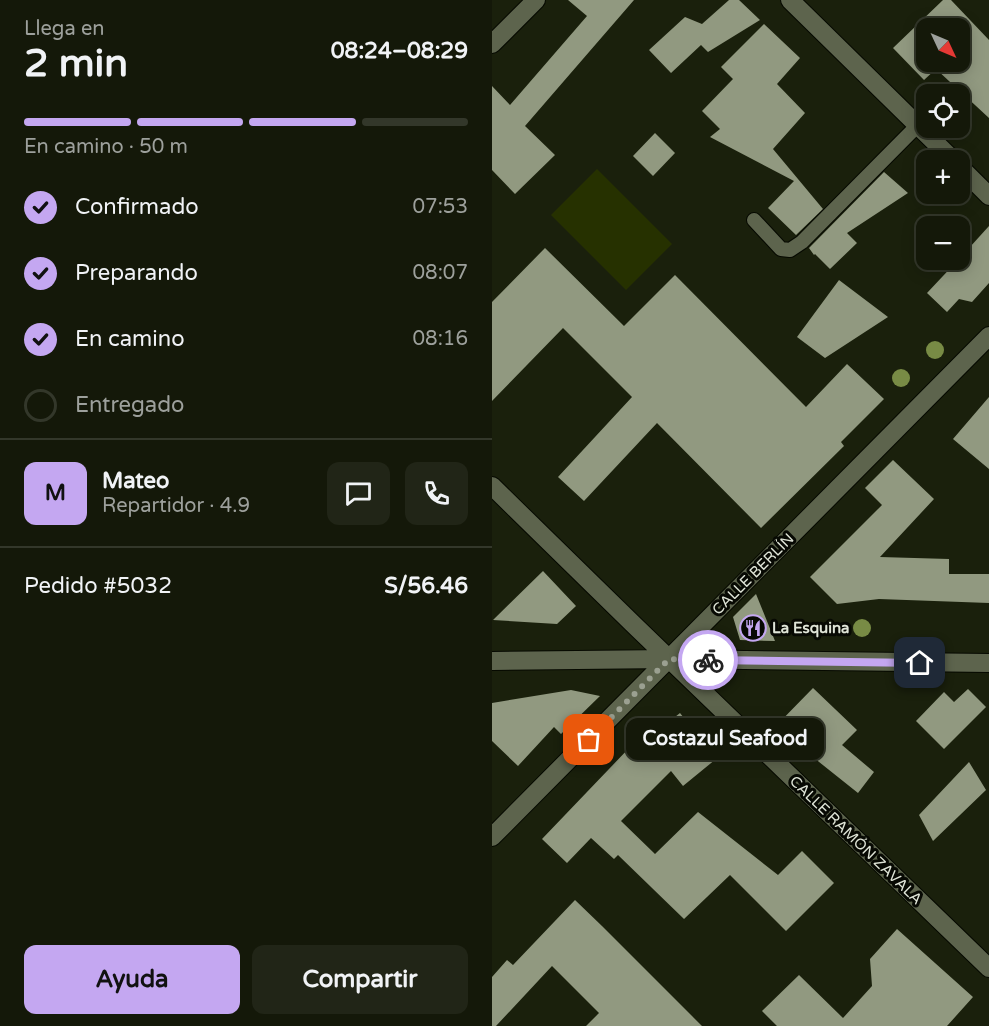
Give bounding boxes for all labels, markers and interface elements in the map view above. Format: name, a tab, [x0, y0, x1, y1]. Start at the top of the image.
text: Llega en	[24, 17, 104, 41]
north arrow	[916, 18, 970, 72]
map controls	[916, 18, 970, 270]
text: 08:24–08:29	[331, 38, 468, 64]
text: 2 min	[24, 40, 128, 87]
button: locate	[916, 84, 970, 138]
text: En camino · 50 m	[24, 135, 188, 159]
button: +	[916, 150, 970, 204]
icon: check	[24, 191, 57, 224]
text: Confirmado	[75, 194, 199, 220]
text: 07:53	[413, 195, 468, 219]
button: −	[916, 216, 970, 270]
icon: check	[24, 257, 57, 290]
text: Preparando	[75, 260, 198, 286]
text: 08:07	[413, 261, 468, 285]
icon: check	[24, 323, 57, 356]
text: En camino	[75, 326, 185, 352]
text: 08:16	[413, 327, 468, 351]
text: Entregado	[75, 392, 184, 418]
button: chat	[327, 462, 390, 525]
button: phone	[405, 462, 468, 525]
text: Mateo	[102, 468, 169, 494]
text: M	[45, 480, 66, 506]
text: Repartidor · 4.9	[102, 494, 250, 518]
street label: CALLE BERLÍN	[708, 529, 798, 619]
text: Pedido #5032	[24, 573, 172, 599]
text: S/56.46	[384, 573, 468, 599]
restaurant icon: La Esquina	[738, 613, 768, 643]
place label: La Esquina	[772, 619, 850, 638]
courier	[678, 630, 738, 690]
pin	[894, 637, 945, 688]
icon: bike	[692, 644, 725, 677]
icon: home	[903, 646, 936, 679]
pin	[563, 714, 614, 765]
callout: Costazul Seafood	[625, 719, 823, 761]
icon: bag	[572, 723, 605, 756]
text: Costazul Seafood	[642, 727, 808, 751]
street label: CALLE RAMÓN ZAVALA	[786, 772, 926, 908]
button: Ayuda	[24, 945, 240, 1014]
button: Compartir	[252, 945, 468, 1014]

